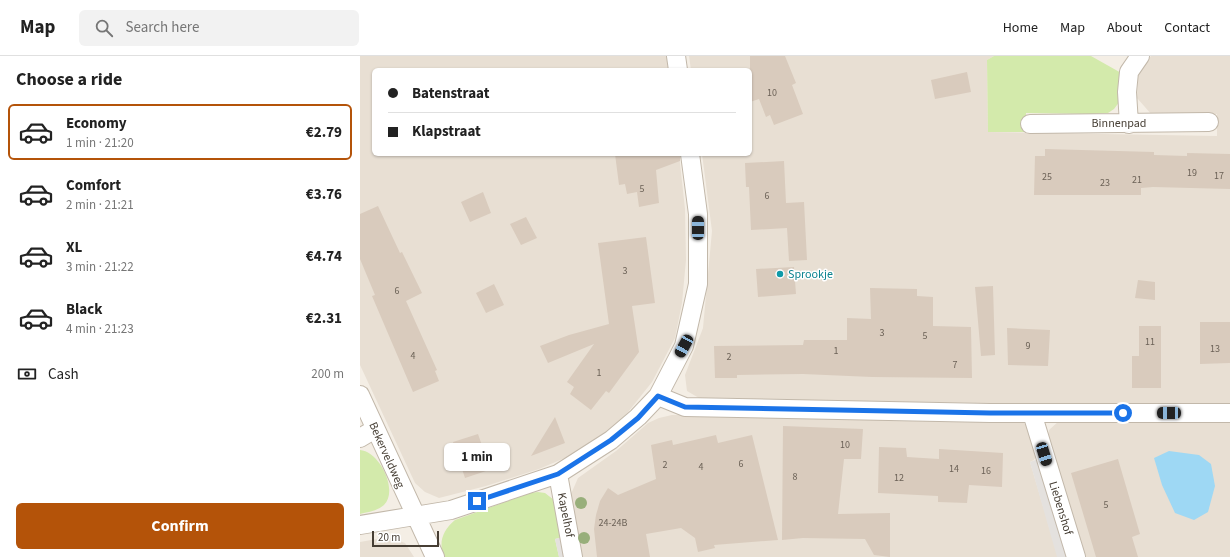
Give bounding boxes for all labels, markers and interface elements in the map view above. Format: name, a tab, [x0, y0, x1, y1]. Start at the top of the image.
search box	[79, 10, 359, 46]
text: Map	[20, 14, 55, 41]
icon: search	[93, 17, 115, 39]
text: Search here	[125, 17, 199, 38]
text: Home	[1003, 18, 1038, 38]
text: Map	[1060, 18, 1085, 38]
text: About	[1107, 18, 1142, 38]
text: Contact	[1164, 18, 1210, 38]
text: Choose a ride	[16, 67, 122, 92]
text: Batenstraat	[412, 83, 489, 104]
house number: 10	[767, 86, 777, 100]
text: Economy	[66, 113, 127, 134]
icon: car	[18, 114, 54, 150]
street label: Binnenpad	[1092, 115, 1146, 132]
text: Klapstraat	[412, 121, 481, 142]
text: €2.79	[306, 122, 342, 143]
text: 1 min · 21:20	[66, 134, 134, 152]
house number: 19	[1187, 166, 1197, 180]
house number: 17	[1214, 169, 1224, 183]
house number: 25	[1042, 170, 1052, 184]
house number: 21	[1132, 173, 1142, 187]
text: Comfort	[66, 175, 121, 196]
icon: car	[18, 176, 54, 212]
house number: 23	[1100, 176, 1110, 190]
house number: 5	[640, 182, 645, 196]
text: €3.76	[306, 184, 342, 205]
house number: 6	[765, 189, 770, 203]
text: 2 min · 21:21	[66, 196, 134, 214]
car	[692, 216, 704, 240]
text: XL	[66, 237, 82, 258]
icon: car	[18, 238, 54, 274]
text: €4.74	[306, 246, 342, 267]
text: 3 min · 21:22	[66, 258, 134, 276]
house number: 3	[623, 264, 628, 278]
place label: Sprookje	[788, 266, 833, 283]
marker: Sprookje	[775, 269, 785, 279]
house number: 6	[395, 284, 400, 298]
text: Black	[66, 299, 103, 320]
icon: car	[18, 300, 54, 336]
text: €2.31	[306, 308, 342, 329]
text: 4 min · 21:23	[66, 320, 134, 338]
house number: 3	[880, 326, 885, 340]
house number: 5	[923, 329, 928, 343]
car	[673, 333, 695, 359]
house number: 11	[1145, 335, 1155, 349]
house number: 9	[1026, 339, 1031, 353]
house number: 13	[1210, 342, 1220, 356]
house number: 1	[834, 344, 839, 358]
house number: 4	[411, 349, 416, 363]
house number: 2	[727, 350, 732, 364]
house number: 7	[953, 358, 958, 372]
icon: cash	[16, 363, 38, 385]
text: Cash	[48, 364, 79, 385]
text: 200 m	[311, 365, 344, 383]
house number: 1	[597, 366, 602, 380]
route start	[1114, 404, 1132, 422]
car	[1157, 407, 1181, 419]
street label: Bekerveldweg	[364, 419, 409, 491]
house number: 10	[840, 438, 850, 452]
car	[1035, 441, 1053, 467]
callout: 1 min	[444, 443, 510, 471]
text: 1 min	[461, 448, 493, 466]
house number: 6	[739, 457, 744, 471]
house number: 2	[663, 458, 668, 472]
house number: 4	[699, 460, 704, 474]
house number: 14	[949, 462, 959, 476]
house number: 16	[981, 464, 991, 478]
house number: 8	[793, 470, 798, 484]
house number: 12	[894, 471, 904, 485]
street label: Liebenshof	[1044, 479, 1077, 538]
street label: Kapelhof	[553, 491, 578, 539]
route end	[468, 492, 486, 510]
house number: 5	[1104, 498, 1109, 512]
button: Confirm	[16, 503, 344, 549]
house number: 24-24B	[599, 516, 628, 530]
scale bar	[372, 529, 439, 548]
text: 20 m	[378, 530, 400, 545]

